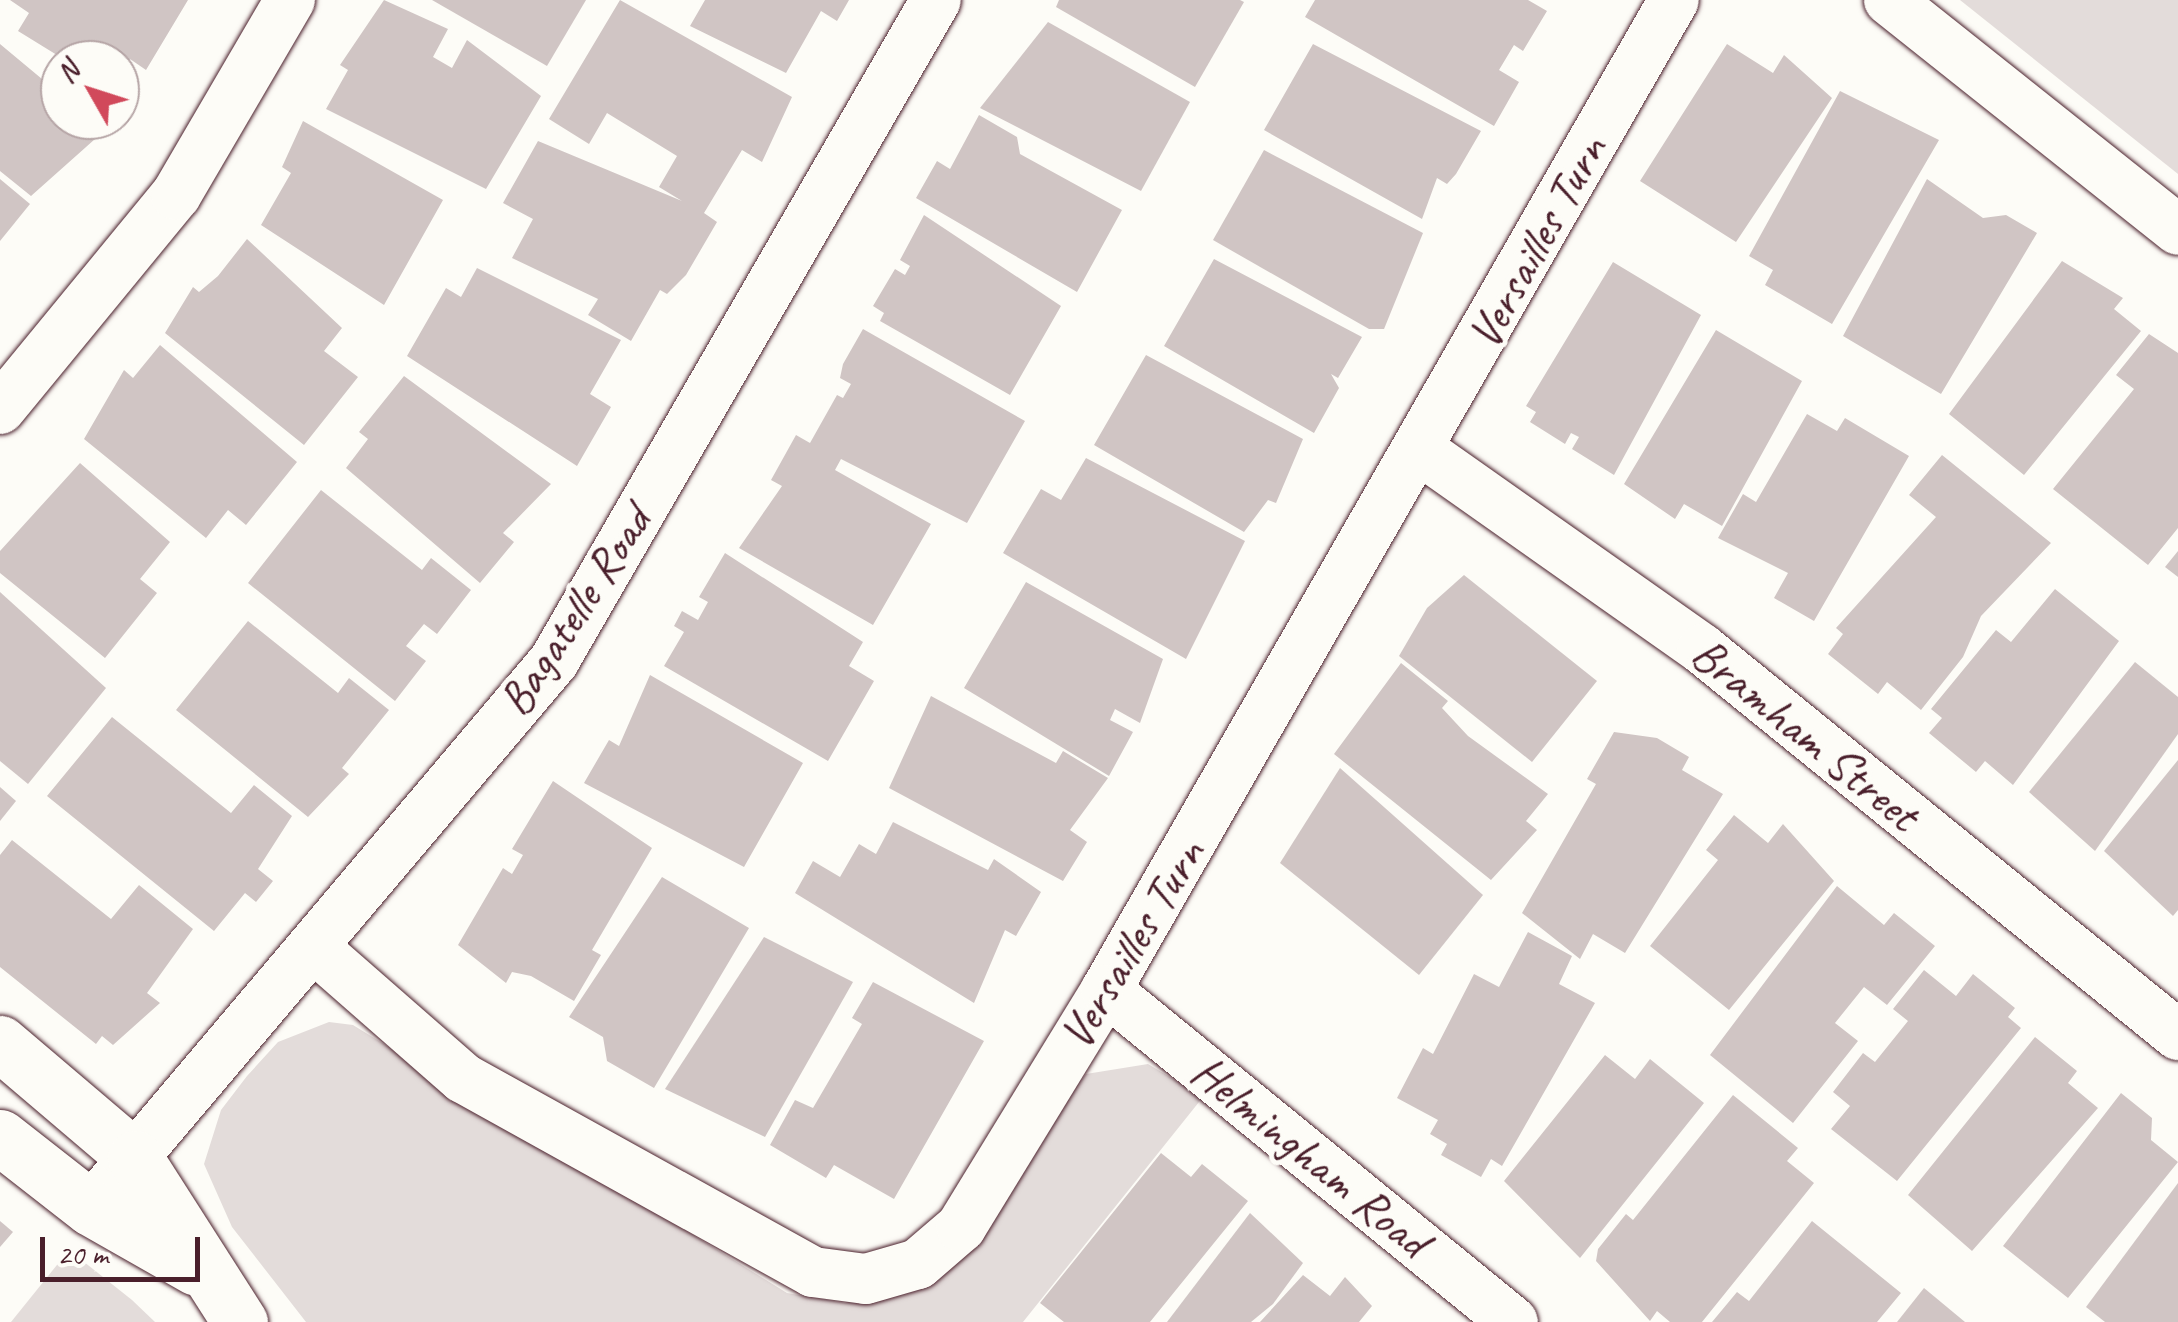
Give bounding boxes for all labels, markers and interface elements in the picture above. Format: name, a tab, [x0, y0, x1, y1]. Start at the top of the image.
north arrow	[40, 40, 140, 140]
text: N	[49, 54, 87, 90]
street label: Versailles Turn	[1455, 126, 1619, 358]
street label: Bagatelle Road	[486, 496, 664, 726]
street label: Bramham Street	[1679, 625, 1931, 843]
street label: Versailles Turn	[1047, 829, 1217, 1059]
street label: Helmingham Road	[1180, 1043, 1440, 1269]
scale bar	[45, 1217, 205, 1279]
text: 20 m	[57, 1235, 108, 1273]

